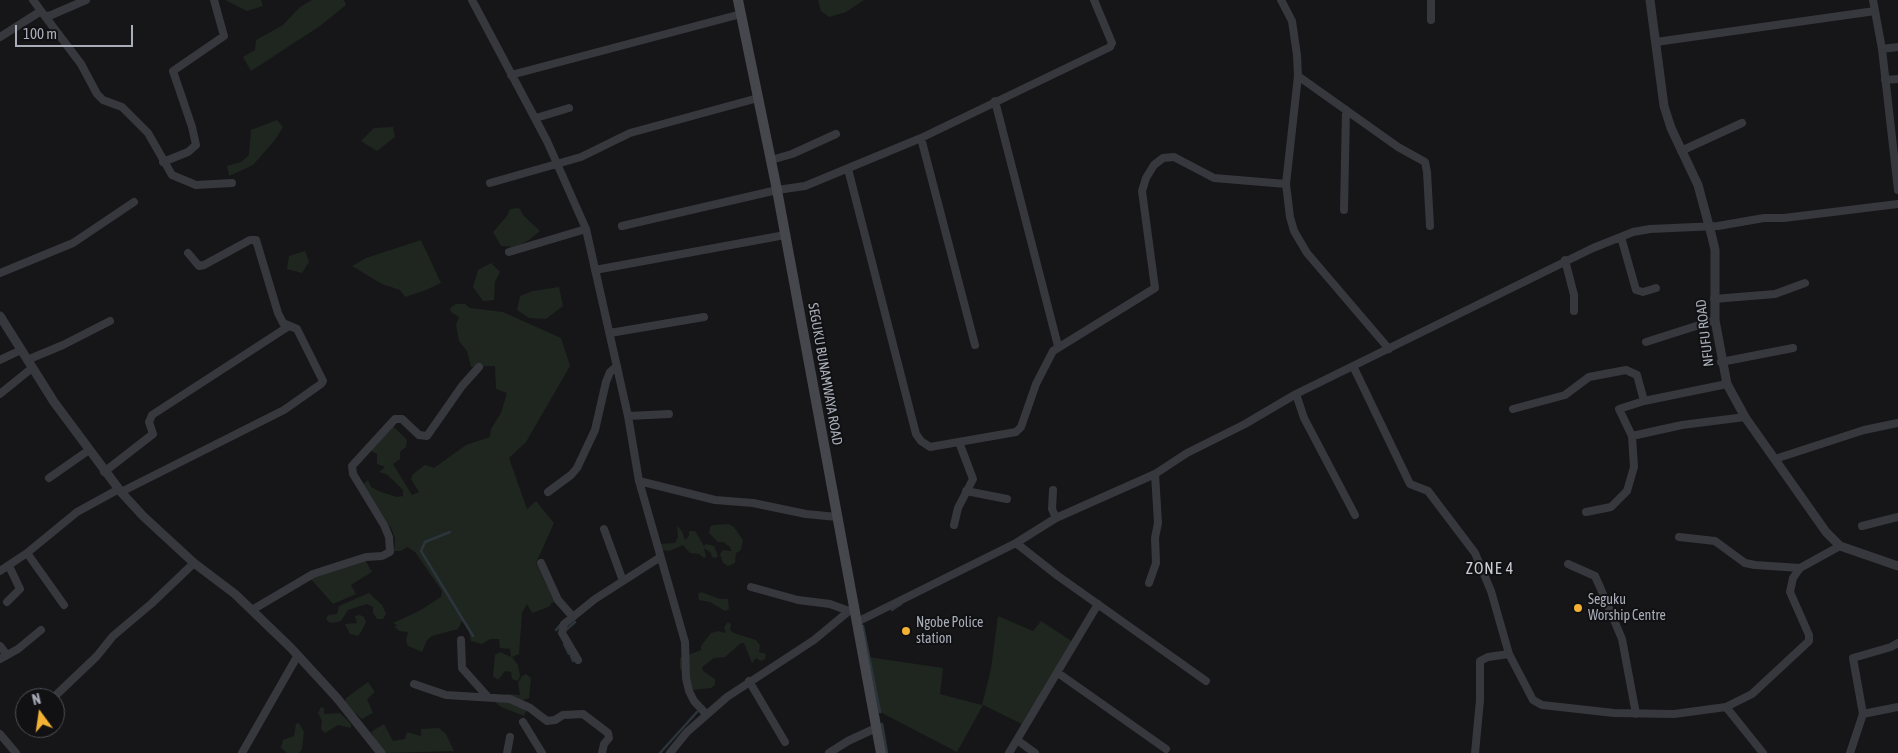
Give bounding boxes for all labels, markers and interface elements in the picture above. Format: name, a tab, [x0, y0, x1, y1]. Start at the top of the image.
scale bar	[18, 15, 135, 47]
text: 100 m	[23, 25, 57, 42]
street label: NFUFU ROAD	[1693, 298, 1717, 368]
street label: SEGUKU BUNAMWAYA ROAD	[804, 302, 846, 446]
district label: ZONE 4	[1465, 559, 1515, 579]
place label: Seguku Worship Centre	[1588, 592, 1666, 624]
marker: Seguku Worship Centre	[1572, 602, 1584, 614]
place label: Ngobe Police station	[916, 615, 983, 648]
marker: Ngobe Police station	[900, 625, 912, 637]
north arrow	[15, 688, 65, 738]
text: N	[31, 691, 43, 708]

